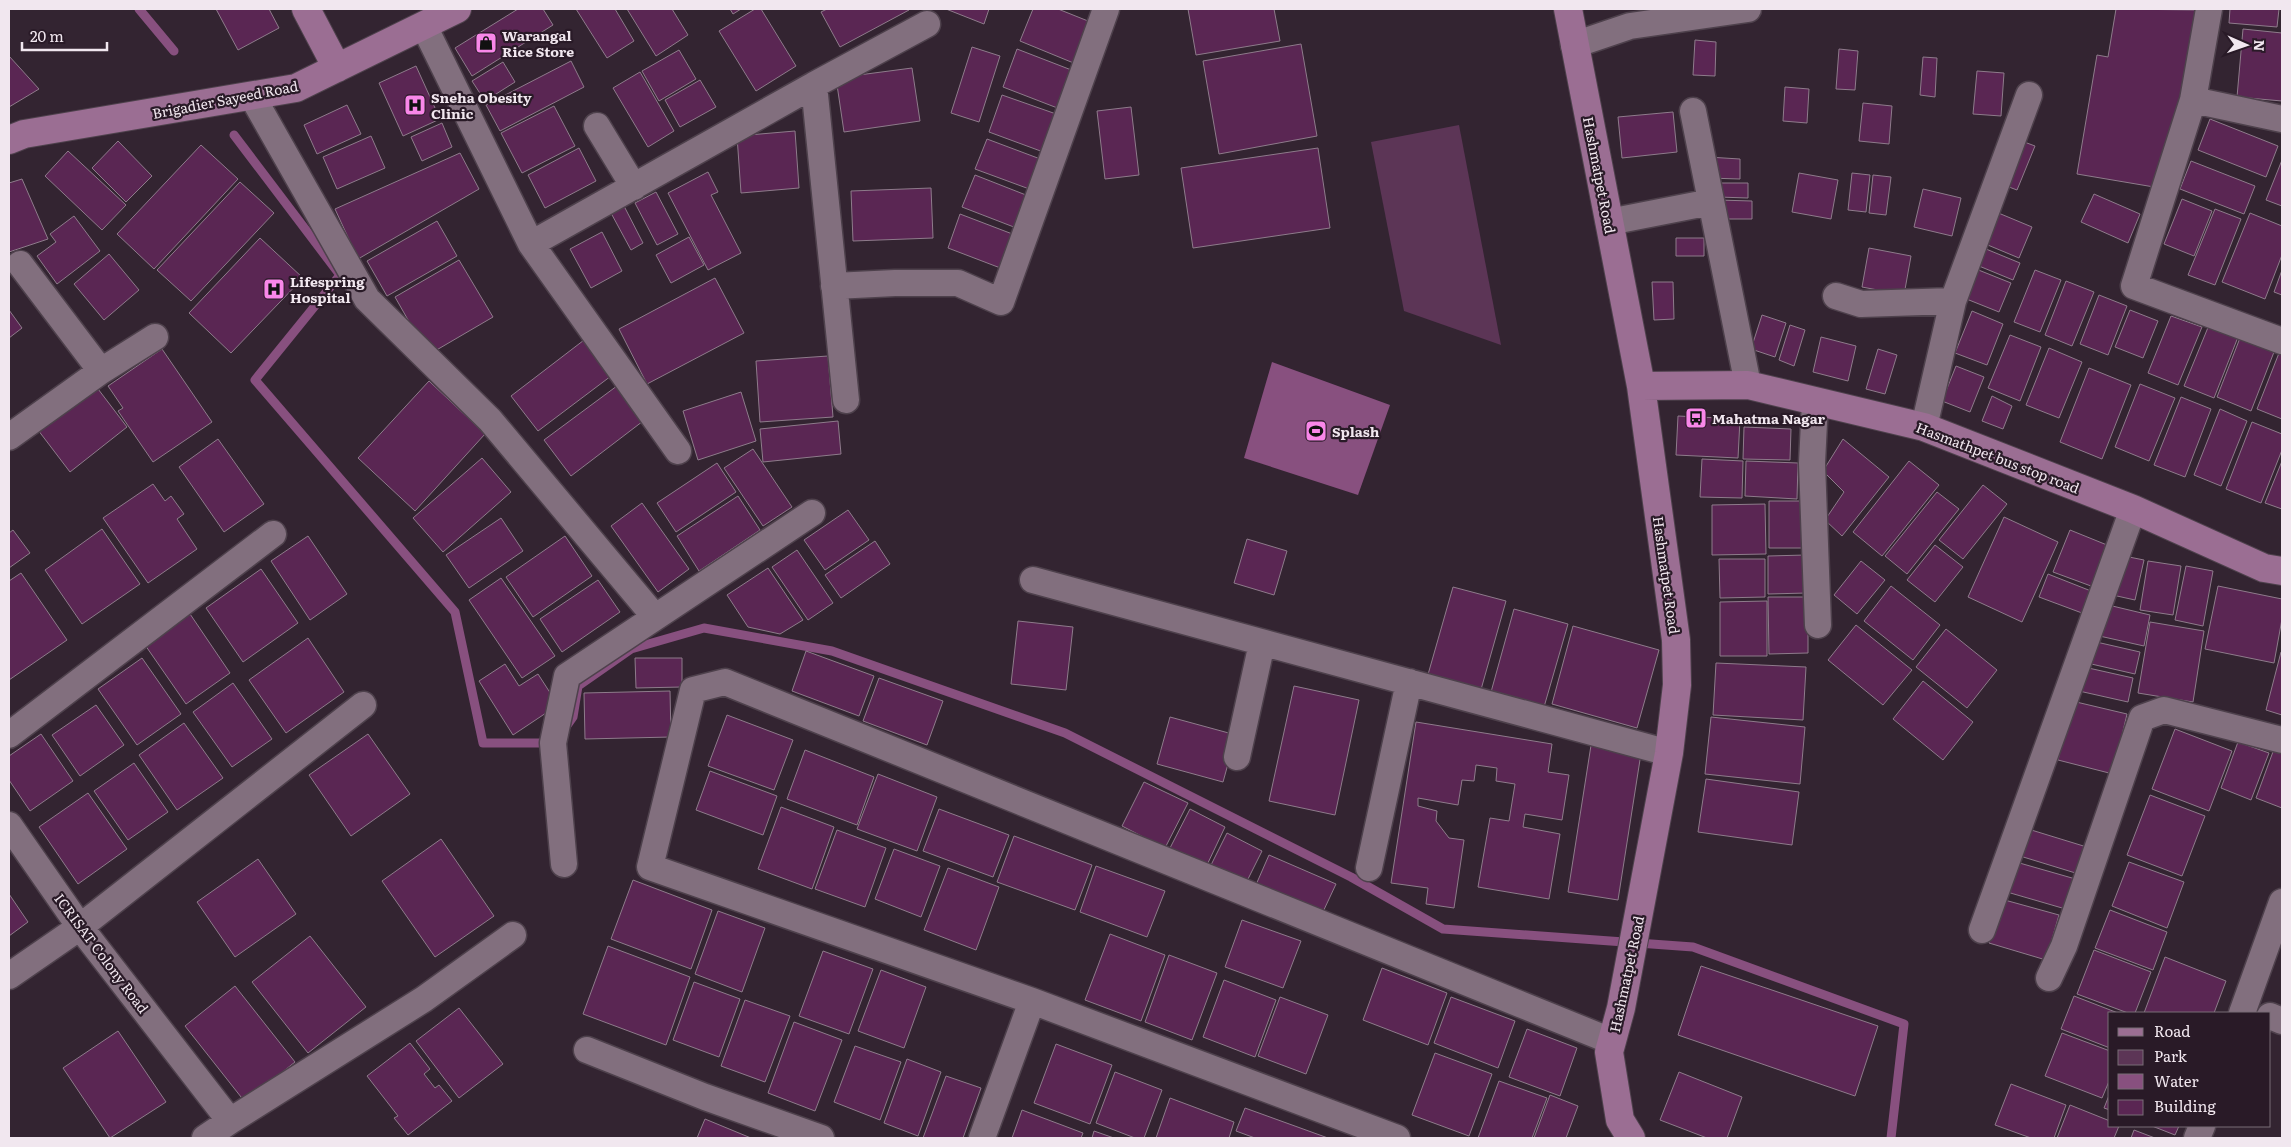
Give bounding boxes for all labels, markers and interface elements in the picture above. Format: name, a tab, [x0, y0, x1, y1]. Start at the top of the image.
scale bar	[22, 20, 108, 52]
north arrow	[2221, 20, 2271, 70]
text: 20 m	[30, 24, 64, 47]
place label: Warangal Rice Store	[502, 25, 574, 61]
shop icon: Warangal Rice Store	[474, 31, 498, 55]
text: N	[2250, 39, 2270, 52]
street label: Brigadier Sayeed Road	[150, 75, 300, 123]
place label: Sneha Obesity Clinic	[431, 87, 532, 123]
hospital icon: Sneha Obesity Clinic	[403, 93, 427, 117]
street label: Hashmatpet Road	[1579, 115, 1621, 236]
place label: Lifespring Hospital	[290, 271, 365, 307]
hospital icon: Lifespring Hospital	[262, 277, 286, 301]
bus stop icon: Mahatma Nagar	[1684, 406, 1708, 430]
place label: Mahatma Nagar	[1712, 408, 1826, 428]
street label: Hasmathpet bus stop road	[1913, 417, 2083, 498]
sports icon: Splash	[1304, 419, 1328, 443]
place label: Splash	[1332, 421, 1380, 441]
street label: Hashmatpet Road	[1649, 515, 1685, 636]
street label: ICRISAT Colony Road	[50, 889, 154, 1017]
street label: Hashmatpet Road	[1604, 913, 1648, 1034]
legend	[2108, 1012, 2271, 1127]
text: Road	[2154, 1019, 2190, 1042]
text: Park	[2154, 1044, 2188, 1067]
text: Water	[2154, 1069, 2199, 1092]
text: Building	[2154, 1094, 2216, 1117]

